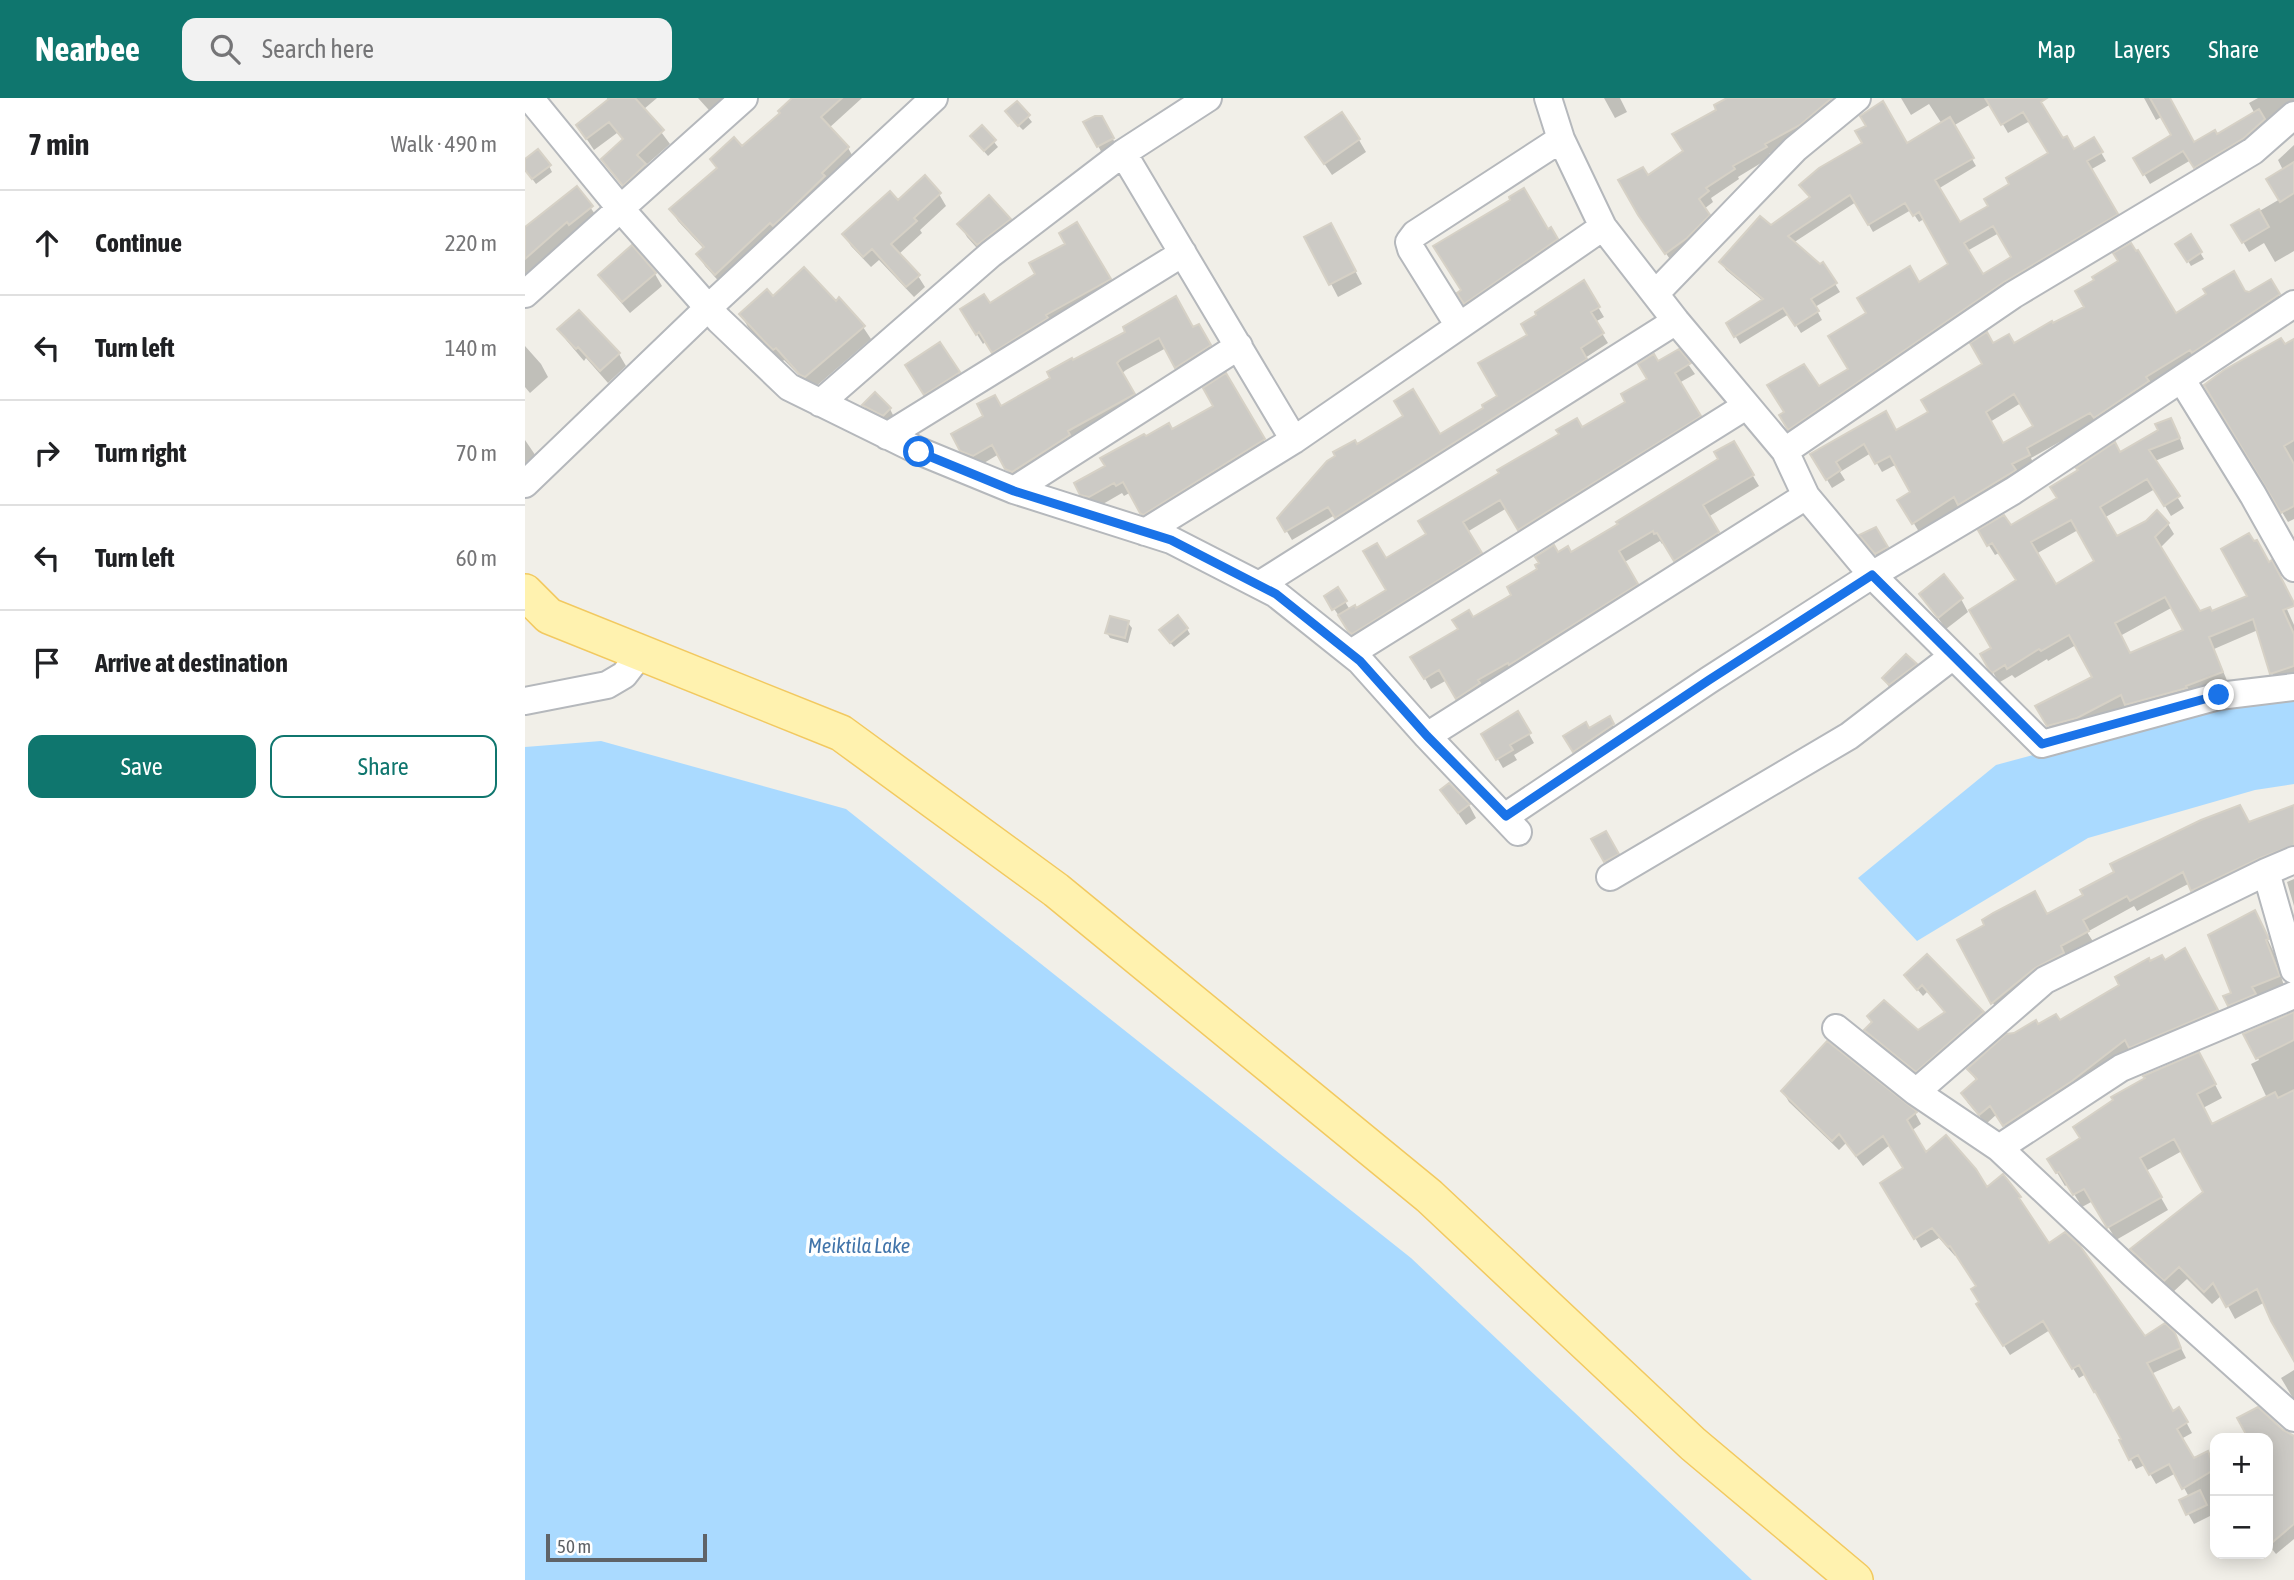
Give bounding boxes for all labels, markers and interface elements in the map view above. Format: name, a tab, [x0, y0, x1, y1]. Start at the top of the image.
search box	[182, 18, 672, 81]
text: Nearbee	[35, 30, 140, 68]
icon: search	[206, 30, 244, 68]
text: Search here	[262, 34, 374, 64]
text: Map	[2037, 36, 2076, 63]
text: Layers	[2114, 36, 2170, 63]
text: Share	[2208, 36, 2259, 63]
text: 7 min	[28, 127, 89, 161]
text: Walk · 490 m	[391, 131, 497, 157]
icon: ahead	[28, 224, 66, 262]
text: Continue	[95, 228, 182, 258]
text: 220 m	[445, 230, 497, 256]
icon: left	[28, 329, 66, 367]
text: Turn left	[95, 333, 175, 363]
text: 140 m	[445, 335, 497, 361]
icon: right	[28, 434, 66, 472]
route start	[903, 436, 934, 467]
text: Turn right	[95, 438, 186, 468]
text: 70 m	[456, 440, 497, 466]
icon: left	[28, 539, 66, 577]
text: Turn left	[95, 543, 175, 573]
text: 60 m	[456, 545, 497, 571]
icon: arrive	[28, 644, 66, 682]
text: Arrive at destination	[95, 648, 288, 678]
route end	[2203, 679, 2234, 710]
button: Save	[28, 735, 256, 798]
button: Share	[270, 735, 497, 798]
water label: Meiktila Lake	[808, 1233, 910, 1257]
map controls	[2210, 1433, 2273, 1559]
button: +	[2210, 1433, 2273, 1496]
button: −	[2210, 1496, 2273, 1559]
scale bar	[546, 1531, 707, 1563]
text: 50 m	[557, 1535, 591, 1557]

